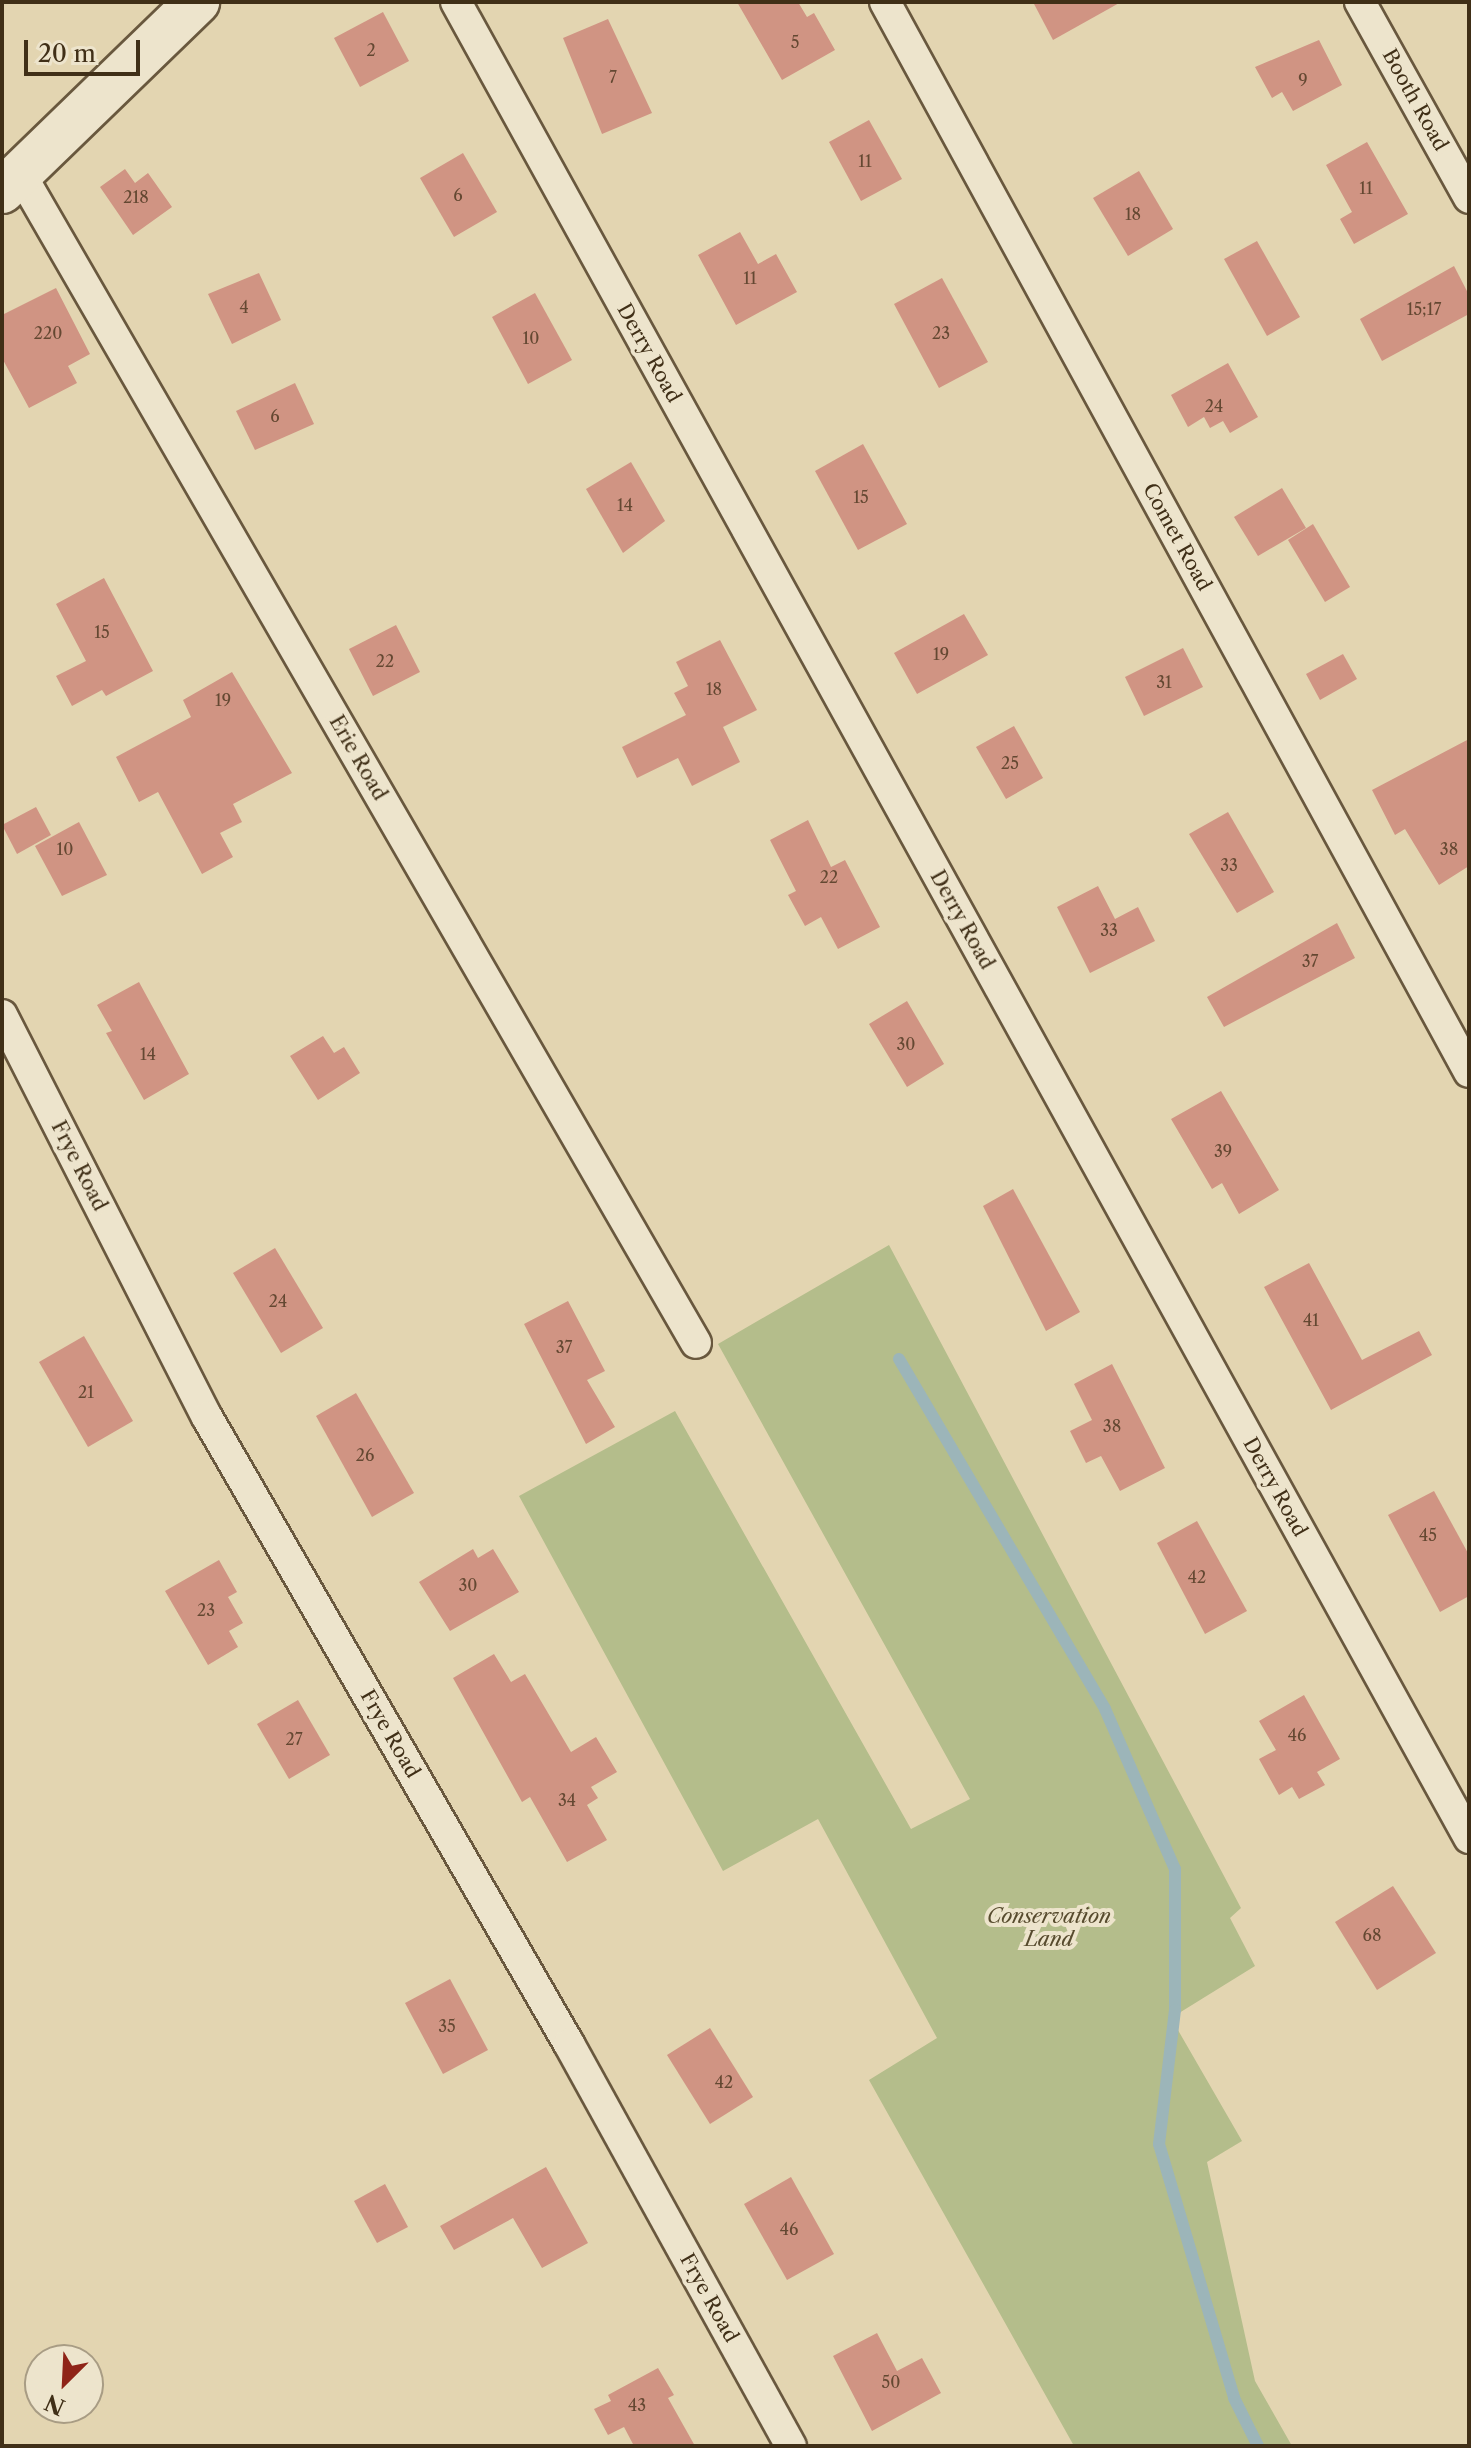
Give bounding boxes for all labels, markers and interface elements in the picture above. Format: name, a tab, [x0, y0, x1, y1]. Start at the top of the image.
scale bar	[28, 24, 144, 74]
house number: 5	[791, 32, 799, 52]
text: 20 m	[38, 39, 96, 68]
house number: 2	[366, 40, 376, 60]
street label: Booth Road	[1377, 45, 1453, 155]
house number: 7	[609, 67, 617, 87]
house number: 9	[1298, 70, 1308, 90]
house number: 11	[858, 151, 872, 171]
house number: 11	[1359, 178, 1373, 198]
house number: 6	[453, 185, 463, 205]
house number: 218	[123, 187, 149, 207]
house number: 18	[1125, 204, 1141, 224]
house number: 11	[743, 268, 757, 288]
house number: 4	[239, 297, 249, 317]
street label: Derry Road	[612, 299, 686, 407]
house number: 15;17	[1407, 299, 1441, 319]
house number: 220	[34, 323, 62, 343]
house number: 23	[932, 323, 950, 343]
house number: 10	[523, 328, 539, 348]
house number: 24	[1205, 396, 1223, 416]
house number: 6	[270, 406, 280, 426]
street label: Comet Road	[1138, 479, 1216, 595]
house number: 15	[853, 487, 869, 507]
house number: 14	[617, 495, 633, 515]
house number: 15	[94, 622, 110, 642]
house number: 19	[933, 644, 949, 664]
house number: 22	[376, 651, 394, 671]
house number: 31	[1156, 672, 1172, 692]
house number: 18	[706, 679, 722, 699]
house number: 19	[215, 690, 231, 710]
street label: Erie Road	[324, 711, 392, 805]
house number: 25	[1001, 753, 1019, 773]
house number: 10	[57, 839, 73, 859]
house number: 38	[1440, 839, 1458, 859]
house number: 33	[1220, 855, 1238, 875]
street label: Derry Road	[925, 866, 999, 974]
house number: 22	[820, 867, 838, 887]
house number: 33	[1100, 920, 1118, 940]
house number: 37	[1302, 951, 1318, 971]
house number: 30	[897, 1034, 915, 1054]
house number: 14	[140, 1044, 156, 1064]
street label: Frye Road	[46, 1117, 112, 1215]
house number: 39	[1214, 1141, 1232, 1161]
house number: 24	[269, 1291, 287, 1311]
house number: 41	[1303, 1310, 1319, 1330]
house number: 37	[556, 1337, 572, 1357]
house number: 21	[78, 1382, 94, 1402]
house number: 38	[1103, 1416, 1121, 1436]
street label: Derry Road	[1238, 1433, 1312, 1541]
house number: 26	[356, 1445, 374, 1465]
house number: 45	[1419, 1525, 1437, 1545]
house number: 42	[1188, 1567, 1206, 1587]
house number: 30	[459, 1575, 477, 1595]
house number: 23	[197, 1600, 215, 1620]
street label: Frye Road	[355, 1686, 425, 1782]
house number: 46	[1288, 1725, 1306, 1745]
house number: 27	[285, 1729, 303, 1749]
house number: 34	[558, 1790, 576, 1810]
park label: Conservation Land	[987, 1905, 1111, 1952]
house number: 68	[1363, 1925, 1381, 1945]
house number: 35	[438, 2016, 456, 2036]
house number: 42	[715, 2072, 733, 2092]
house number: 46	[780, 2219, 798, 2239]
street label: Frye Road	[675, 2249, 743, 2347]
north arrow	[24, 2344, 104, 2424]
house number: 50	[882, 2372, 900, 2392]
text: N	[41, 2388, 69, 2421]
house number: 43	[628, 2395, 646, 2415]

